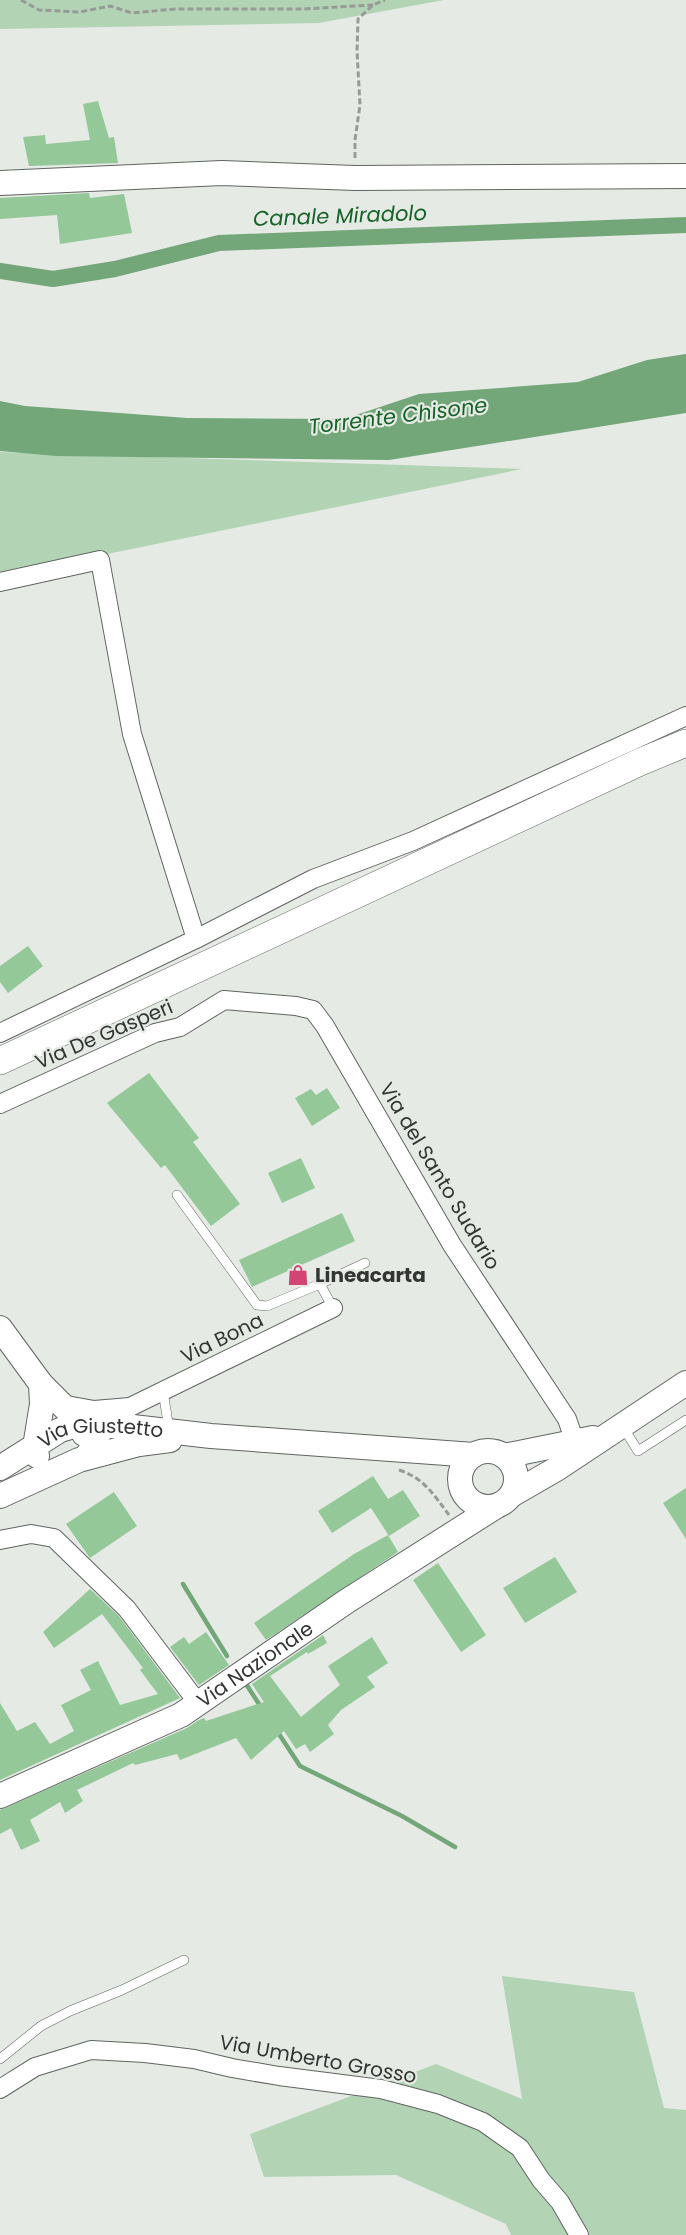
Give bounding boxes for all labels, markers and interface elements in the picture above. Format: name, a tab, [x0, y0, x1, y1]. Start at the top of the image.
water label: Canale Miradolo	[253, 198, 427, 233]
water label: Torrente Chisone	[307, 390, 489, 441]
street label: Via De Gasperi	[31, 992, 177, 1076]
street label: Via del Santo Sudario	[373, 1077, 507, 1275]
place label: Lineacarta	[315, 1261, 426, 1289]
shop icon: Lineacarta	[286, 1263, 310, 1287]
street label: Via Bona	[176, 1306, 268, 1370]
street label: Via Giustetto	[32, 1412, 165, 1455]
street label: Via Nazionale	[191, 1614, 319, 1714]
street label: Via Umberto Grosso	[217, 2028, 419, 2090]

